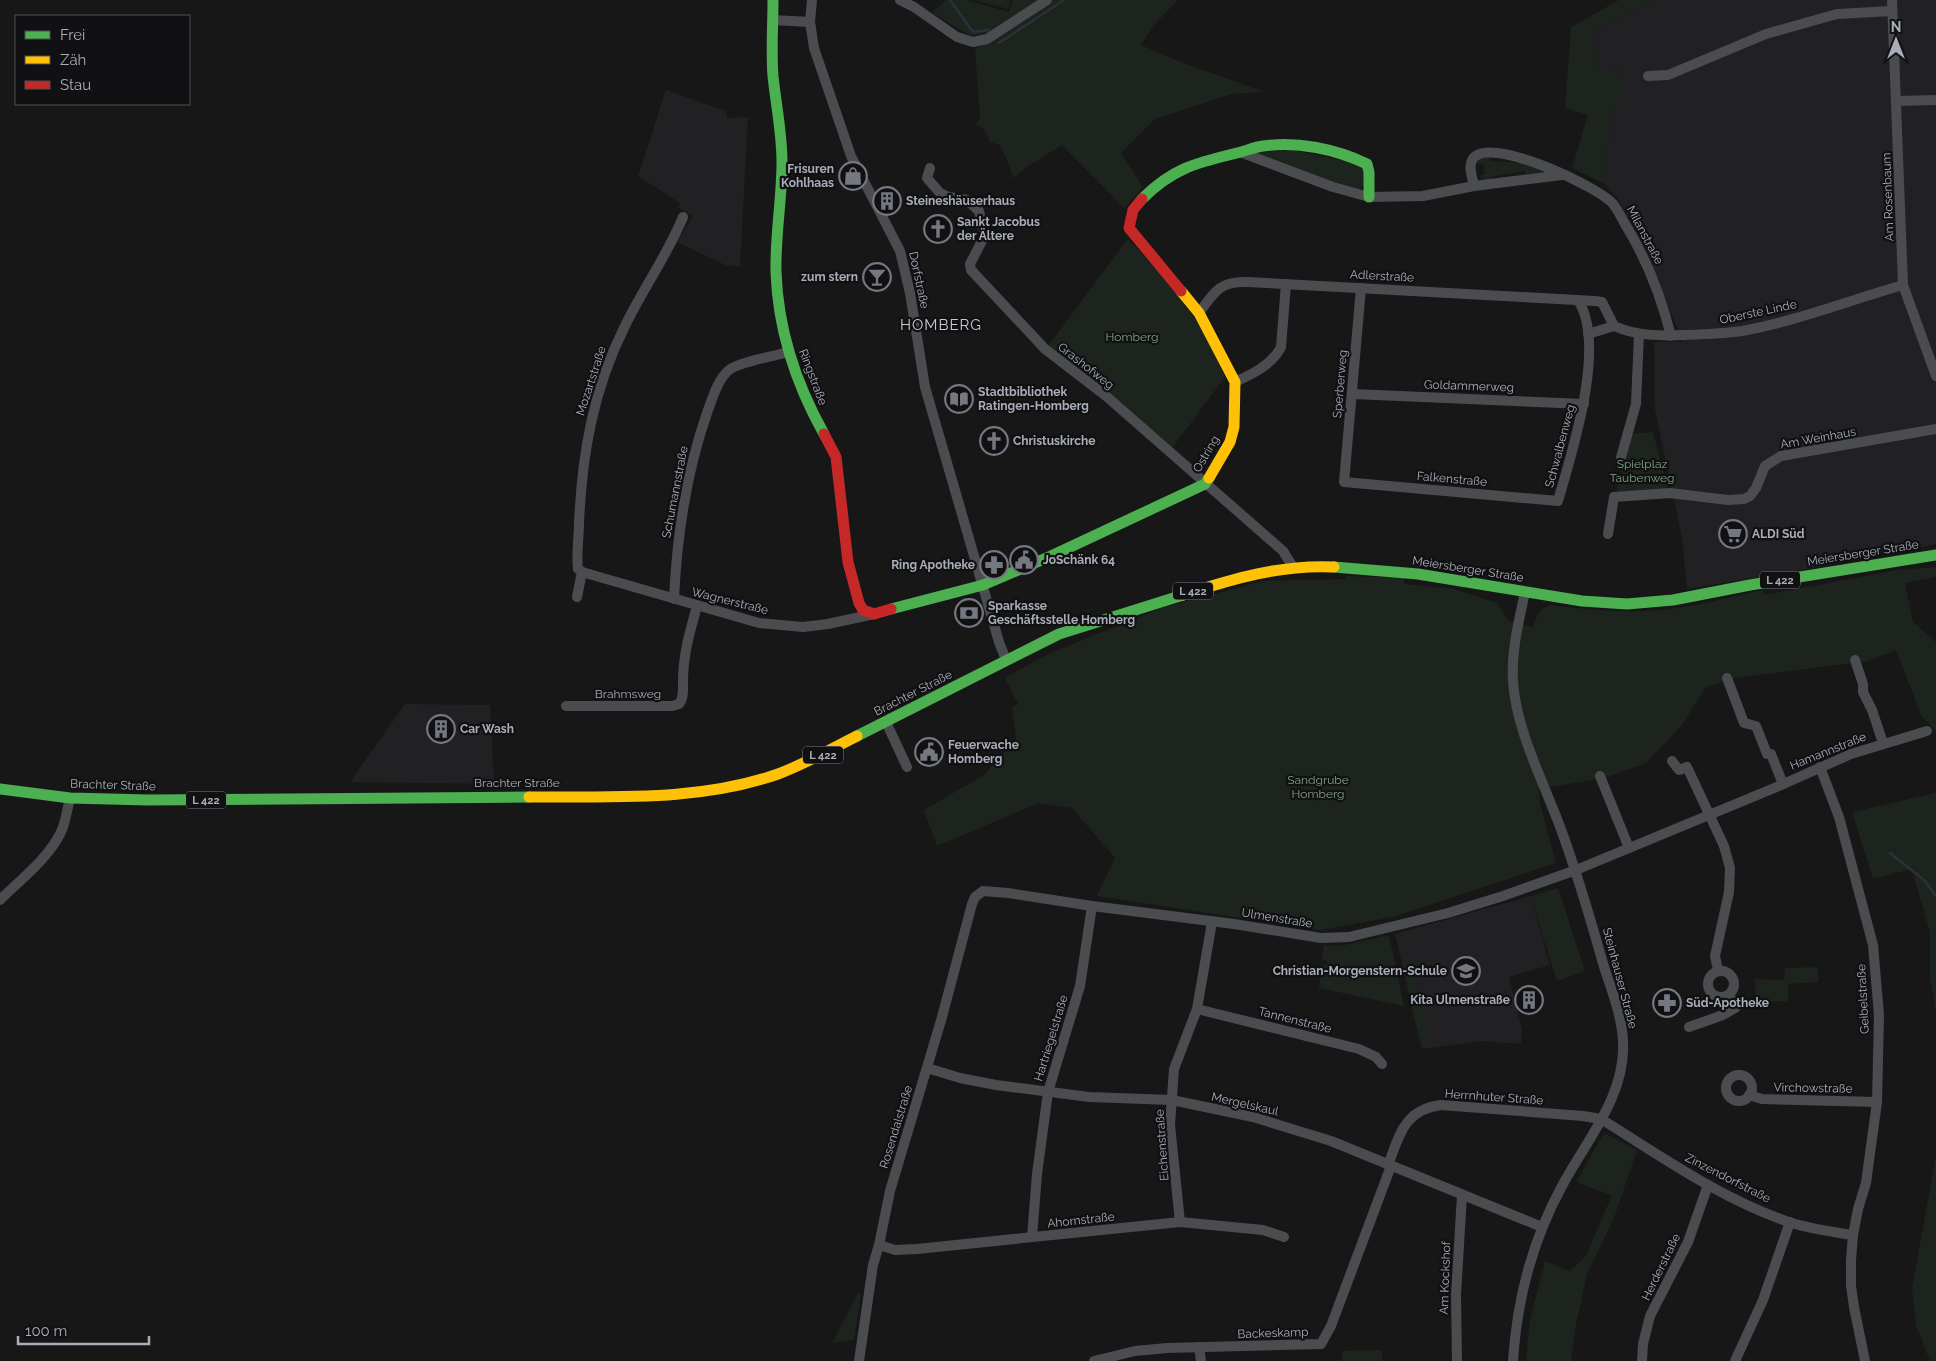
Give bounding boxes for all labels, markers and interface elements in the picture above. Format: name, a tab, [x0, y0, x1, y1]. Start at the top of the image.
legend	[15, 15, 190, 105]
north arrow	[1871, 15, 1921, 65]
text: N	[1891, 19, 1901, 35]
text: Frei	[60, 26, 85, 44]
text: Zäh	[60, 51, 86, 69]
text: Stau	[60, 76, 91, 94]
street label: Am Rosenbaum	[1879, 152, 1897, 242]
shop icon: Frisuren Kohlhaas	[838, 161, 868, 191]
place label: Frisuren Kohlhaas	[781, 162, 834, 190]
building icon: Steineshäuserhaus	[872, 186, 902, 216]
place label: Steineshäuserhaus	[906, 194, 1015, 208]
street label: Milanstraße	[1624, 203, 1666, 267]
church icon: Sankt Jacobus der Ältere	[923, 214, 953, 244]
place label: Sankt Jacobus der Ältere	[957, 215, 1040, 243]
street label: Dorfstraße	[906, 250, 932, 310]
bar icon: zum stern	[862, 262, 892, 292]
street label: Adlerstraße	[1350, 267, 1414, 285]
place label: zum stern	[801, 270, 858, 284]
street label: Oberste Linde	[1718, 297, 1798, 327]
district label: HOMBERG	[900, 316, 982, 334]
park label: Homberg	[1106, 330, 1158, 344]
street label: Grashofweg	[1055, 340, 1117, 392]
street label: Mozartstraße	[573, 344, 609, 418]
street label: Ringstraße	[796, 347, 830, 407]
street label: Sperberweg	[1330, 349, 1350, 419]
street label: Goldammerweg	[1424, 377, 1514, 395]
library icon: Stadtbibliothek Ratingen-Homberg	[944, 384, 974, 414]
place label: Stadtbibliothek Ratingen-Homberg	[978, 385, 1089, 413]
street label: Schwalbenweg	[1542, 403, 1578, 489]
street label: Am Weinhaus	[1779, 424, 1857, 452]
church icon: Christuskirche	[979, 426, 1009, 456]
street label: Ostring	[1190, 433, 1222, 475]
place label: Christuskirche	[1013, 434, 1096, 448]
street label: Schumannstraße	[659, 445, 691, 539]
park label: Spielplaz Taubenweg	[1609, 457, 1675, 485]
street label: Falkenstraße	[1416, 469, 1488, 489]
supermarket icon: ALDI Süd	[1718, 519, 1748, 549]
place label: ALDI Süd	[1752, 527, 1805, 541]
street label: Meiersberger Straße	[1806, 537, 1920, 569]
public building icon: JoSchänk 64	[1009, 545, 1039, 575]
pharmacy icon: Ring Apotheke	[979, 550, 1009, 580]
place label: JoSchänk 64	[1043, 553, 1115, 567]
street label: Meiersberger Straße	[1411, 553, 1525, 585]
place label: Ring Apotheke	[891, 558, 975, 572]
road number: L 422	[1760, 572, 1800, 588]
road number: L 422	[1173, 582, 1213, 600]
street label: Wagnerstraße	[690, 585, 770, 617]
bank icon: Sparkasse Geschäftsstelle Homberg	[954, 598, 984, 628]
place label: Sparkasse Geschäftsstelle Homberg	[988, 599, 1135, 627]
street label: Brachter Straße	[872, 667, 954, 719]
street label: Brahmsweg	[595, 687, 661, 701]
building icon: Car Wash	[426, 714, 456, 744]
place label: Car Wash	[460, 722, 514, 736]
street label: Hamannstraße	[1788, 729, 1868, 773]
public building icon: Feuerwache Homberg	[914, 737, 944, 767]
place label: Feuerwache Homberg	[948, 738, 1019, 766]
road number: L 422	[803, 746, 843, 764]
park label: Sandgrube Homberg	[1287, 773, 1349, 801]
street label: Brachter Straße	[474, 776, 560, 790]
street label: Brachter Straße	[70, 777, 156, 793]
road number: L 422	[186, 792, 226, 808]
street label: Ulmenstraße	[1241, 905, 1313, 931]
street label: Steinhauser Straße	[1600, 926, 1640, 1030]
school or university icon: Christian-Morgenstern-Schule	[1451, 956, 1481, 986]
place label: Christian-Morgenstern-Schule	[1273, 964, 1447, 978]
street label: Geibelstraße	[1854, 964, 1872, 1034]
building icon: Kita Ulmenstraße	[1514, 985, 1544, 1015]
pharmacy icon: Süd-Apotheke	[1652, 988, 1682, 1018]
street label: Hartriegelstraße	[1031, 993, 1071, 1083]
place label: Kita Ulmenstraße	[1410, 993, 1510, 1007]
place label: Süd-Apotheke	[1686, 996, 1769, 1010]
street label: Tannenstraße	[1257, 1004, 1333, 1036]
street label: Virchowstraße	[1773, 1080, 1853, 1096]
street label: Rosendalstraße	[877, 1084, 915, 1170]
street label: Herrnhuter Straße	[1444, 1087, 1544, 1107]
street label: Mergelskaul	[1210, 1089, 1281, 1119]
street label: Eichenstraße	[1153, 1109, 1171, 1181]
street label: Zinzendorfstraße	[1683, 1150, 1773, 1206]
street label: Ahornstraße	[1047, 1210, 1115, 1230]
street label: Herderstraße	[1639, 1231, 1683, 1303]
street label: Am Kockshof	[1437, 1240, 1453, 1315]
scale bar	[18, 1314, 149, 1346]
text: 100 m	[25, 1322, 67, 1340]
street label: Backeskamp	[1237, 1325, 1309, 1341]

